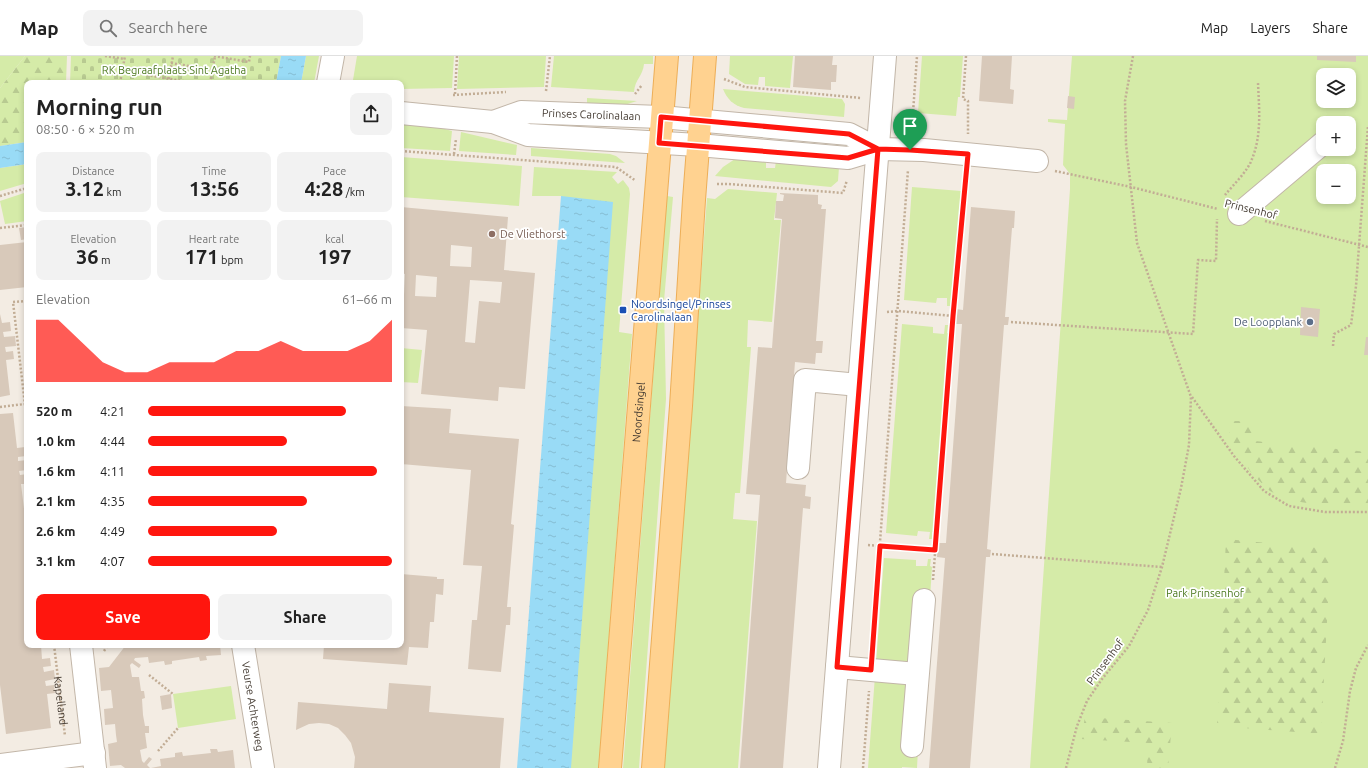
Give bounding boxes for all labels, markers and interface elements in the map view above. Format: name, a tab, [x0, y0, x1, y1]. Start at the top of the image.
search box	[83, 10, 363, 46]
text: Map	[20, 17, 59, 39]
icon: search	[97, 17, 119, 39]
text: Search here	[129, 19, 208, 36]
text: Map	[1201, 20, 1228, 36]
text: Layers	[1250, 20, 1290, 36]
text: Share	[1312, 20, 1348, 36]
park label: RK Begraafplaats Sint Agatha	[102, 64, 246, 76]
map controls	[1316, 68, 1356, 204]
button: layers	[1316, 68, 1356, 108]
button: share	[350, 93, 392, 135]
text: Morning run	[36, 94, 163, 119]
street label: Prinses Carolinalaan	[542, 107, 641, 122]
pin	[893, 109, 927, 150]
icon: arrive	[899, 115, 921, 137]
button: +	[1316, 116, 1356, 156]
text: 08:50 · 6 × 520 m	[36, 122, 135, 136]
button: −	[1316, 164, 1356, 204]
text: Distance	[72, 165, 115, 177]
text: Time	[202, 165, 226, 177]
text: Pace	[323, 165, 346, 177]
text: 3.12	[65, 177, 104, 200]
text: 13:56	[189, 177, 239, 200]
text: 4:28	[304, 177, 343, 200]
text: km	[104, 186, 122, 198]
text: /km	[343, 186, 365, 198]
street label: Prinsenhof	[1223, 197, 1279, 222]
place label: De Vliethorst	[500, 228, 566, 240]
marker: De Vliethorst	[487, 229, 497, 239]
text: Elevation	[70, 233, 116, 245]
text: Heart rate	[189, 233, 239, 245]
text: kcal	[325, 233, 344, 245]
text: 36	[76, 245, 99, 268]
text: 171	[185, 245, 218, 268]
text: 197	[318, 245, 352, 268]
text: m	[99, 254, 111, 266]
text: bpm	[218, 254, 243, 266]
text: Elevation	[36, 292, 90, 306]
text: 61–66 m	[342, 292, 392, 306]
place label: Noordsingel/Prinses Carolinalaan	[631, 298, 731, 323]
marker: Noordsingel/Prinses Carolinalaan	[618, 305, 628, 315]
place label: De Loopplank	[1234, 316, 1302, 328]
marker: De Loopplank	[1305, 317, 1315, 327]
street label: Noordsingel	[630, 381, 647, 443]
text: 520 m	[36, 404, 72, 418]
text: 4:21	[100, 404, 125, 418]
text: 1.0 km	[36, 434, 75, 448]
text: 4:44	[100, 434, 125, 448]
text: 1.6 km	[36, 464, 75, 478]
text: 4:11	[100, 464, 125, 478]
text: 2.1 km	[36, 494, 75, 508]
text: 4:35	[100, 494, 125, 508]
text: 2.6 km	[36, 524, 75, 538]
text: 4:49	[100, 524, 125, 538]
text: 3.1 km	[36, 554, 75, 568]
text: 4:07	[100, 554, 125, 568]
park label: Park Prinsenhof	[1166, 587, 1245, 599]
button: Save	[36, 594, 210, 640]
button: Share	[218, 594, 392, 640]
street label: Prinsenhof	[1084, 636, 1126, 687]
street label: Veurse Achterweg	[240, 660, 266, 752]
street label: Kapelland	[52, 676, 70, 726]

